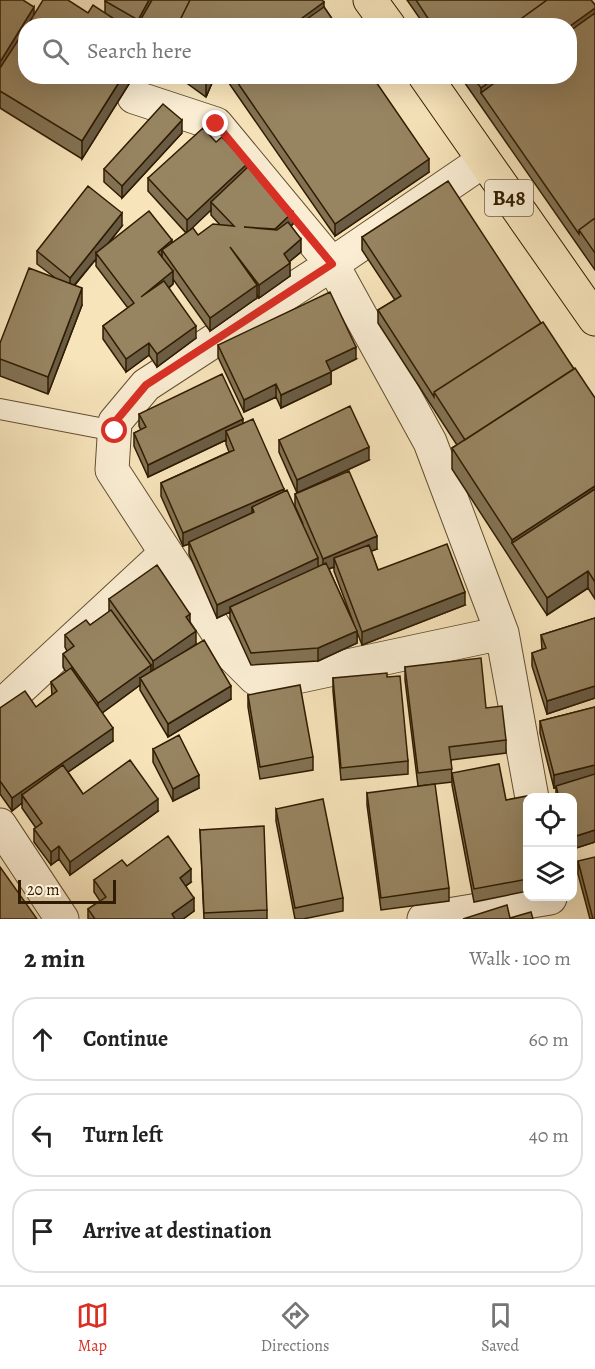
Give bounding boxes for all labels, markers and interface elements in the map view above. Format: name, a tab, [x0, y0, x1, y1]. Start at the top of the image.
search box	[18, 18, 577, 84]
icon: search	[39, 35, 72, 68]
text: Search here	[87, 36, 192, 66]
route end	[202, 110, 228, 136]
road number: B48	[485, 180, 533, 216]
route start	[101, 417, 127, 443]
map controls	[523, 793, 577, 901]
button: locate	[523, 793, 577, 847]
button: layers	[523, 847, 577, 901]
scale bar	[18, 877, 116, 904]
text: 20 m	[27, 879, 60, 901]
text: 2 min	[24, 941, 85, 976]
text: Walk · 100 m	[469, 945, 571, 972]
icon: ahead	[26, 1023, 59, 1056]
text: Continue	[83, 1024, 168, 1054]
text: 60 m	[529, 1026, 569, 1053]
icon: left	[26, 1119, 59, 1152]
text: Turn left	[83, 1120, 163, 1150]
text: 40 m	[529, 1122, 569, 1149]
icon: arrive	[26, 1215, 59, 1248]
text: Arrive at destination	[83, 1216, 272, 1246]
tab: Map	[76, 1299, 109, 1357]
tab: Directions	[261, 1299, 329, 1357]
tab: Saved	[481, 1299, 519, 1357]

